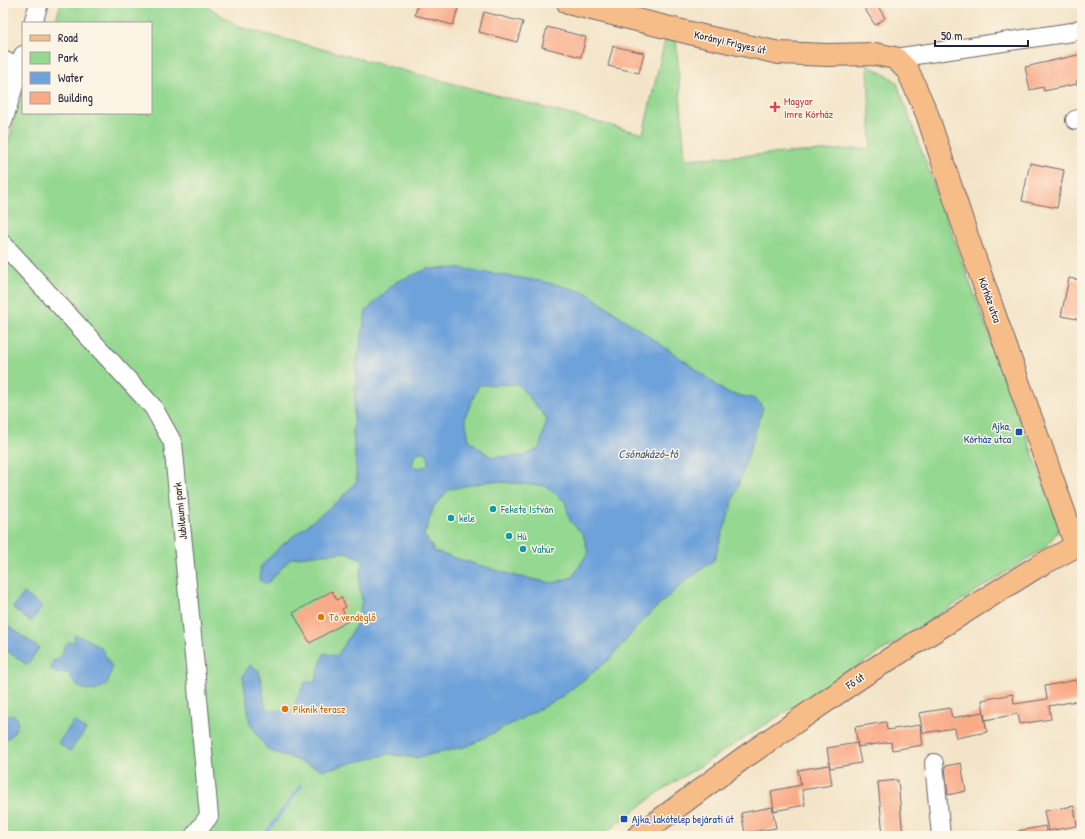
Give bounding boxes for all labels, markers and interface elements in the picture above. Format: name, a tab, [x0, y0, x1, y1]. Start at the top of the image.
legend	[22, 22, 152, 114]
scale bar	[935, 22, 1028, 48]
street label: Korányi Frigyes út	[693, 27, 767, 57]
text: 50 m	[941, 27, 962, 44]
text: Road	[58, 29, 78, 46]
text: Park	[58, 49, 78, 66]
text: Water	[58, 69, 84, 86]
text: Building	[58, 89, 93, 106]
place label: Magyar Imre Kórház	[784, 94, 834, 121]
marker: Magyar Imre Kórház	[769, 101, 781, 113]
street label: Kórház utca	[975, 275, 1005, 325]
place label: Ajka, Kórház utca	[964, 419, 1012, 446]
marker: Ajka, Kórház utca	[1014, 427, 1024, 437]
water label: Csónakázó-tó	[618, 445, 679, 462]
street label: Jubileumi park	[170, 481, 190, 540]
place label: Fekete István	[500, 502, 553, 516]
marker: Fekete István	[488, 504, 498, 514]
place label: kele	[459, 511, 476, 525]
marker: kele	[446, 513, 456, 523]
place label: Hú	[517, 529, 527, 543]
marker: Hú	[504, 531, 514, 541]
place label: Vahúr	[531, 542, 556, 556]
marker: Vahúr	[518, 544, 528, 554]
place label: Tó vendéglő	[329, 610, 376, 624]
marker: Tó vendéglő	[316, 612, 326, 622]
street label: Fő út	[842, 670, 867, 693]
place label: Piknik terasz	[293, 702, 346, 716]
marker: Piknik terasz	[280, 704, 290, 714]
place label: Ajka, lakótelep bejárati út	[632, 812, 734, 826]
marker: Ajka, lakótelep bejárati út	[619, 814, 629, 824]

